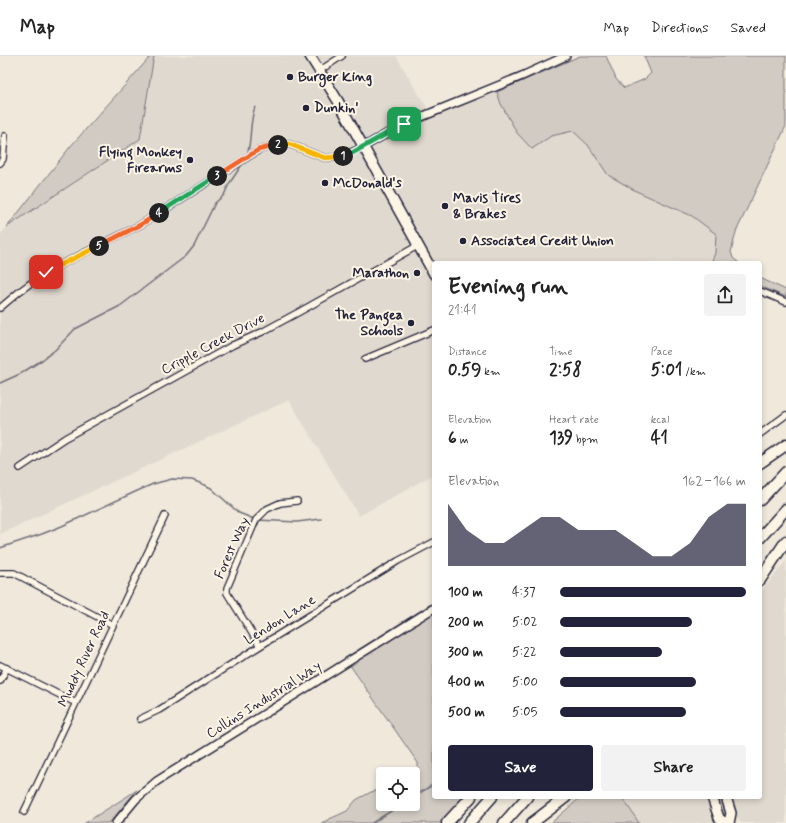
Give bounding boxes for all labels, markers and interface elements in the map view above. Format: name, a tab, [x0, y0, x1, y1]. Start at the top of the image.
text: Map	[20, 15, 55, 40]
text: Map	[603, 19, 629, 37]
text: Directions	[651, 19, 709, 37]
text: Saved	[731, 19, 766, 37]
place label: Burger King	[298, 68, 372, 88]
marker: Burger King	[285, 72, 295, 82]
place label: Dunkin'	[314, 99, 358, 117]
marker: Dunkin'	[301, 103, 311, 113]
pin	[387, 107, 421, 141]
icon: arrive	[393, 113, 415, 135]
pin: 2	[268, 135, 288, 155]
text: 2	[275, 138, 281, 152]
place label: Flying Monkey Firearms	[99, 143, 183, 177]
pin: 1	[333, 146, 353, 166]
text: 1	[341, 149, 345, 163]
marker: Flying Monkey Firearms	[185, 155, 195, 165]
pin: 3	[207, 166, 227, 186]
text: 3	[215, 169, 219, 183]
place label: McDonald's	[333, 174, 403, 192]
marker: McDonald's	[320, 178, 330, 188]
place label: Mavis Tires & Brakes	[453, 189, 521, 223]
marker: Mavis Tires & Brakes	[440, 201, 450, 211]
pin: 4	[149, 203, 169, 223]
text: 4	[156, 206, 162, 220]
place label: Associated Credit Union	[471, 232, 614, 250]
pin: 5	[89, 236, 109, 256]
marker: Associated Credit Union	[458, 236, 468, 246]
text: 5	[96, 239, 102, 253]
pin	[29, 255, 63, 289]
icon: check	[35, 261, 57, 283]
place label: Marathon	[352, 264, 409, 282]
marker: Marathon	[412, 268, 422, 278]
text: Evening run	[448, 273, 568, 301]
button: share	[704, 274, 746, 316]
text: 21:41	[448, 302, 477, 319]
place label: The Pangea Schools	[335, 306, 404, 340]
street label: Cripple Creek Drive	[158, 309, 268, 379]
marker: The Pangea Schools	[406, 318, 416, 328]
text: Distance	[448, 345, 487, 359]
text: Time	[549, 345, 572, 359]
text: Pace	[651, 345, 673, 359]
text: 0.59	[448, 359, 481, 381]
text: 2:58	[549, 359, 582, 381]
text: 5:01	[651, 359, 682, 381]
text: km	[481, 365, 500, 379]
text: /km	[682, 365, 706, 379]
text: Elevation	[448, 413, 491, 427]
text: Heart rate	[549, 413, 599, 427]
text: kcal	[651, 413, 669, 427]
text: 6	[448, 427, 457, 449]
text: 139	[549, 427, 573, 449]
text: 41	[651, 427, 668, 449]
text: m	[457, 433, 468, 447]
text: bpm	[573, 433, 598, 447]
text: Elevation	[448, 473, 499, 490]
text: 162–166 m	[682, 473, 746, 490]
street label: Forest Way	[210, 514, 254, 582]
text: 100 m	[448, 584, 483, 601]
text: 4:37	[512, 584, 535, 601]
street label: Lendon Lane	[241, 591, 319, 649]
street label: Muddy River Road	[54, 608, 114, 710]
text: 200 m	[448, 614, 483, 631]
text: 5:02	[512, 614, 537, 631]
text: 300 m	[448, 644, 483, 661]
text: 5:22	[512, 644, 537, 661]
street label: Collins Industrial Way	[203, 657, 325, 743]
text: 400 m	[448, 674, 485, 691]
text: 5:00	[512, 674, 538, 691]
text: 500 m	[448, 704, 485, 721]
text: 5:05	[512, 704, 537, 721]
button: Save	[448, 745, 593, 791]
button: Share	[601, 745, 746, 791]
map controls	[376, 767, 420, 811]
button: locate	[376, 767, 420, 811]

